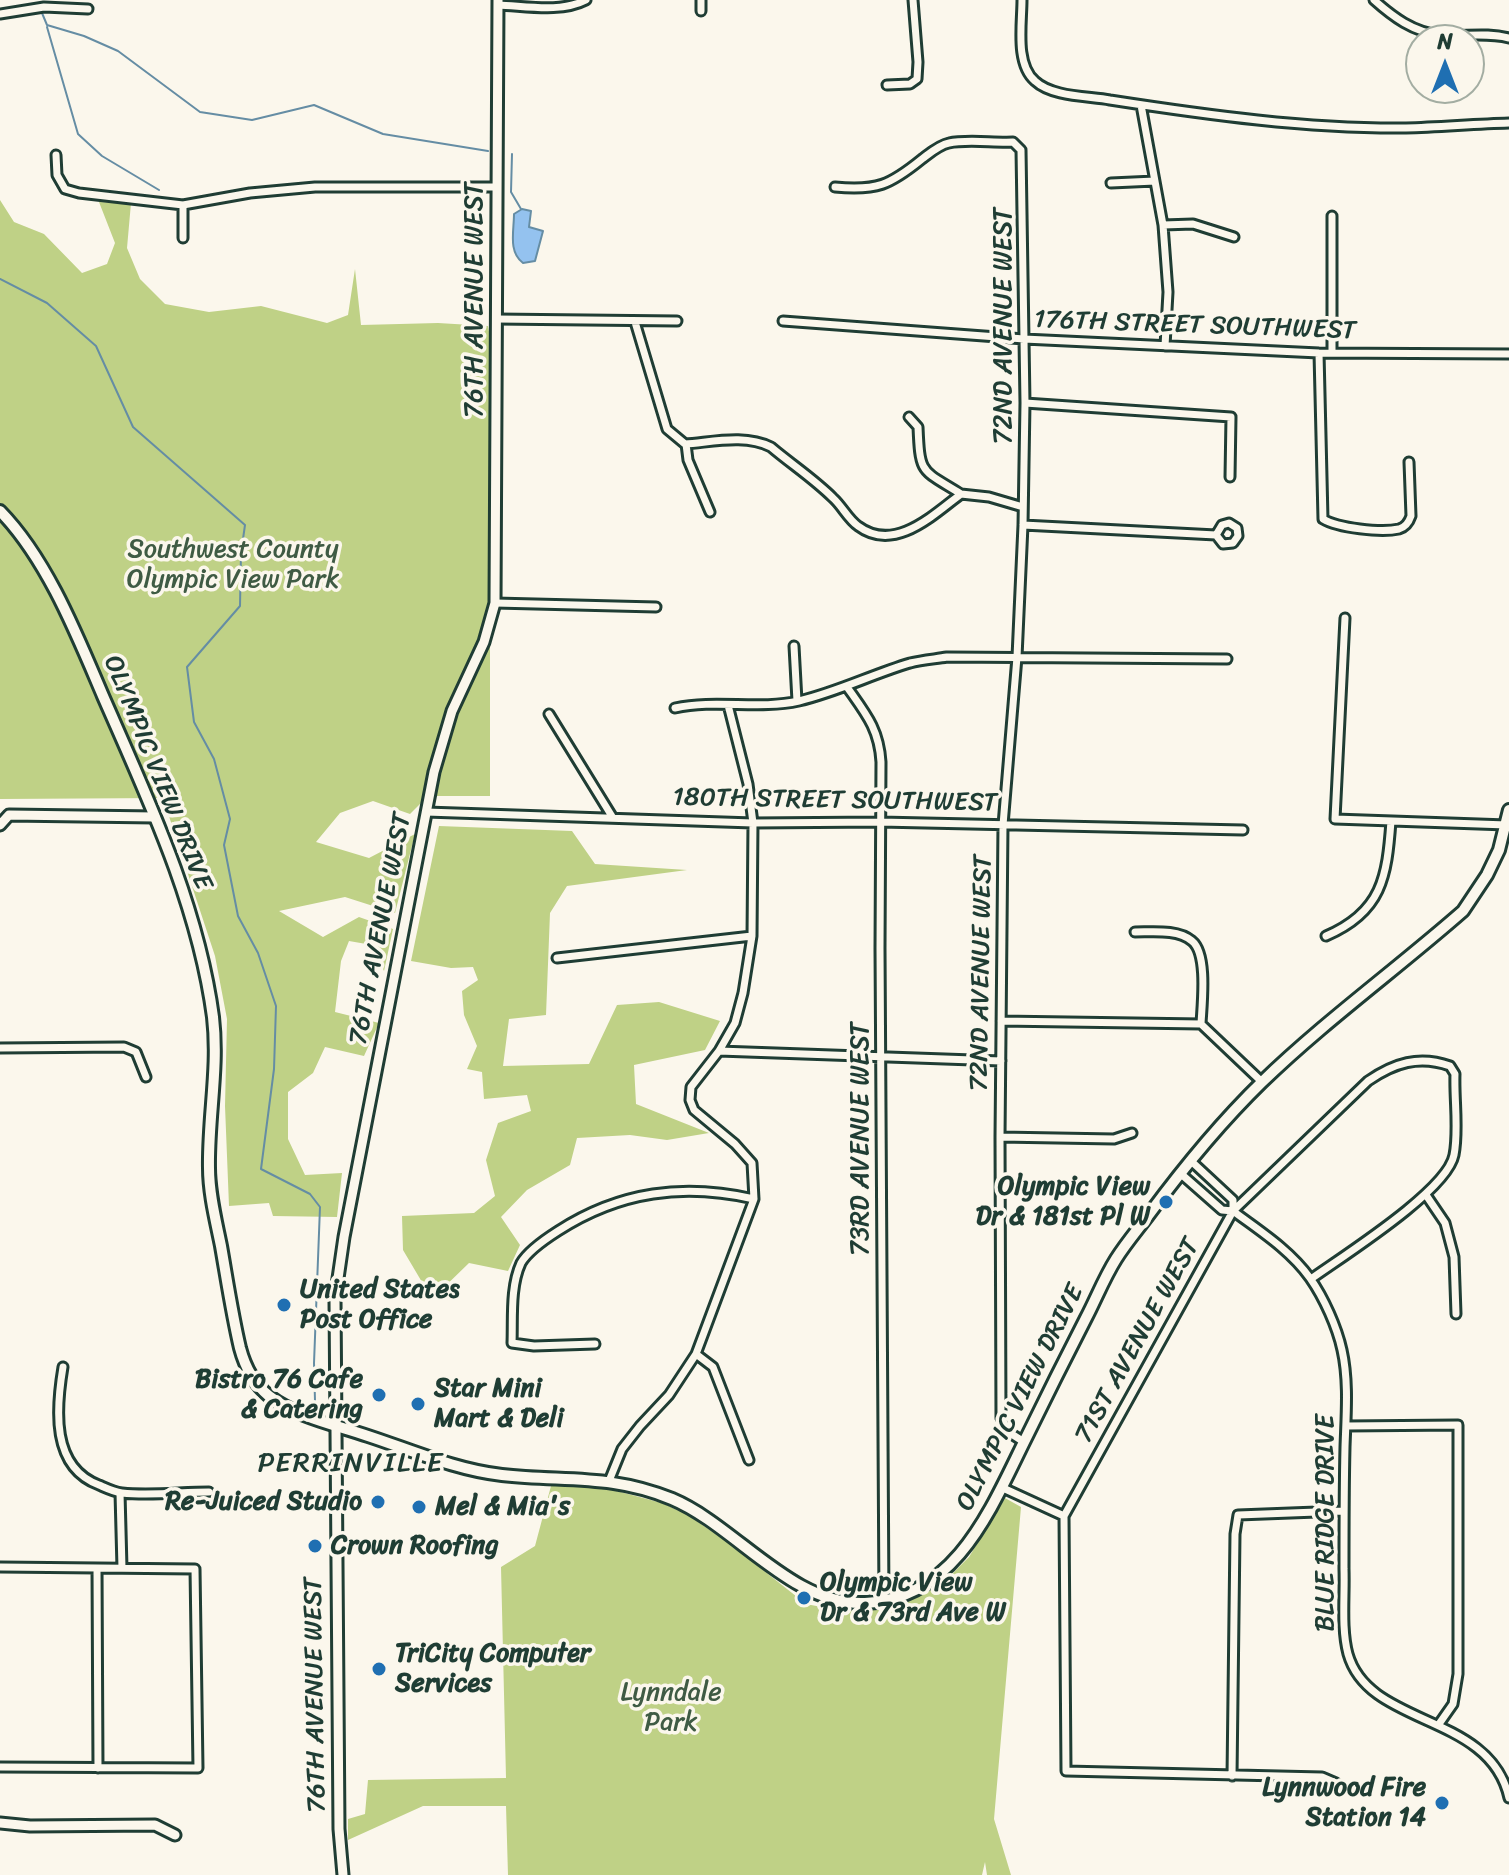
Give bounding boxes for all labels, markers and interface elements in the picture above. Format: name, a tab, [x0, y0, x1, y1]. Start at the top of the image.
text: N	[1437, 22, 1453, 61]
north arrow	[1405, 24, 1485, 104]
street label: 76TH AVENUE WEST	[459, 182, 491, 418]
street label: 72ND AVENUE WEST	[988, 208, 1020, 444]
street label: 176TH STREET SOUTHWEST	[1033, 305, 1357, 347]
park label: Southwest County Olympic View Park	[127, 534, 339, 596]
street label: OLYMPIC VIEW DRIVE	[96, 651, 218, 895]
street label: 180TH STREET SOUTHWEST	[672, 783, 998, 819]
street label: 76TH AVENUE WEST	[343, 810, 419, 1048]
street label: 72ND AVENUE WEST	[964, 854, 1000, 1092]
street label: 73RD AVENUE WEST	[845, 1022, 877, 1256]
place label: Olympic View Dr & 181st Pl W	[976, 1171, 1150, 1232]
marker: Olympic View Dr & 181st Pl W	[1157, 1193, 1175, 1211]
street label: 71ST AVENUE WEST	[1069, 1233, 1207, 1449]
place label: United States Post Office	[300, 1274, 460, 1336]
street label: OLYMPIC VIEW DRIVE	[950, 1280, 1092, 1516]
marker: United States Post Office	[275, 1296, 293, 1314]
place label: Bistro 76 Cafe & Catering	[195, 1364, 363, 1426]
place label: Star Mini Mart & Deli	[434, 1373, 564, 1434]
marker: Bistro 76 Cafe & Catering	[370, 1386, 388, 1404]
marker: Star Mini Mart & Deli	[409, 1395, 427, 1413]
street label: BLUE RIDGE DRIVE	[1310, 1414, 1342, 1632]
district label: PERRINVILLE	[260, 1447, 442, 1481]
place label: Re-Juiced Studio	[165, 1486, 362, 1518]
place label: Mel & Mia's	[435, 1491, 570, 1523]
marker: Re-Juiced Studio	[369, 1493, 387, 1511]
marker: Mel & Mia's	[410, 1498, 428, 1516]
place label: Crown Roofing	[331, 1530, 499, 1562]
marker: Crown Roofing	[306, 1537, 324, 1555]
place label: Olympic View Dr & 73rd Ave W	[820, 1567, 1006, 1628]
street label: 76TH AVENUE WEST	[298, 1577, 334, 1813]
marker: Olympic View Dr & 73rd Ave W	[795, 1589, 813, 1607]
place label: TriCity Computer Services	[395, 1638, 591, 1700]
marker: TriCity Computer Services	[370, 1660, 388, 1678]
park label: Lynndale Park	[620, 1677, 722, 1738]
place label: Lynnwood Fire Station 14	[1262, 1772, 1426, 1834]
marker: Lynnwood Fire Station 14	[1433, 1794, 1451, 1812]

